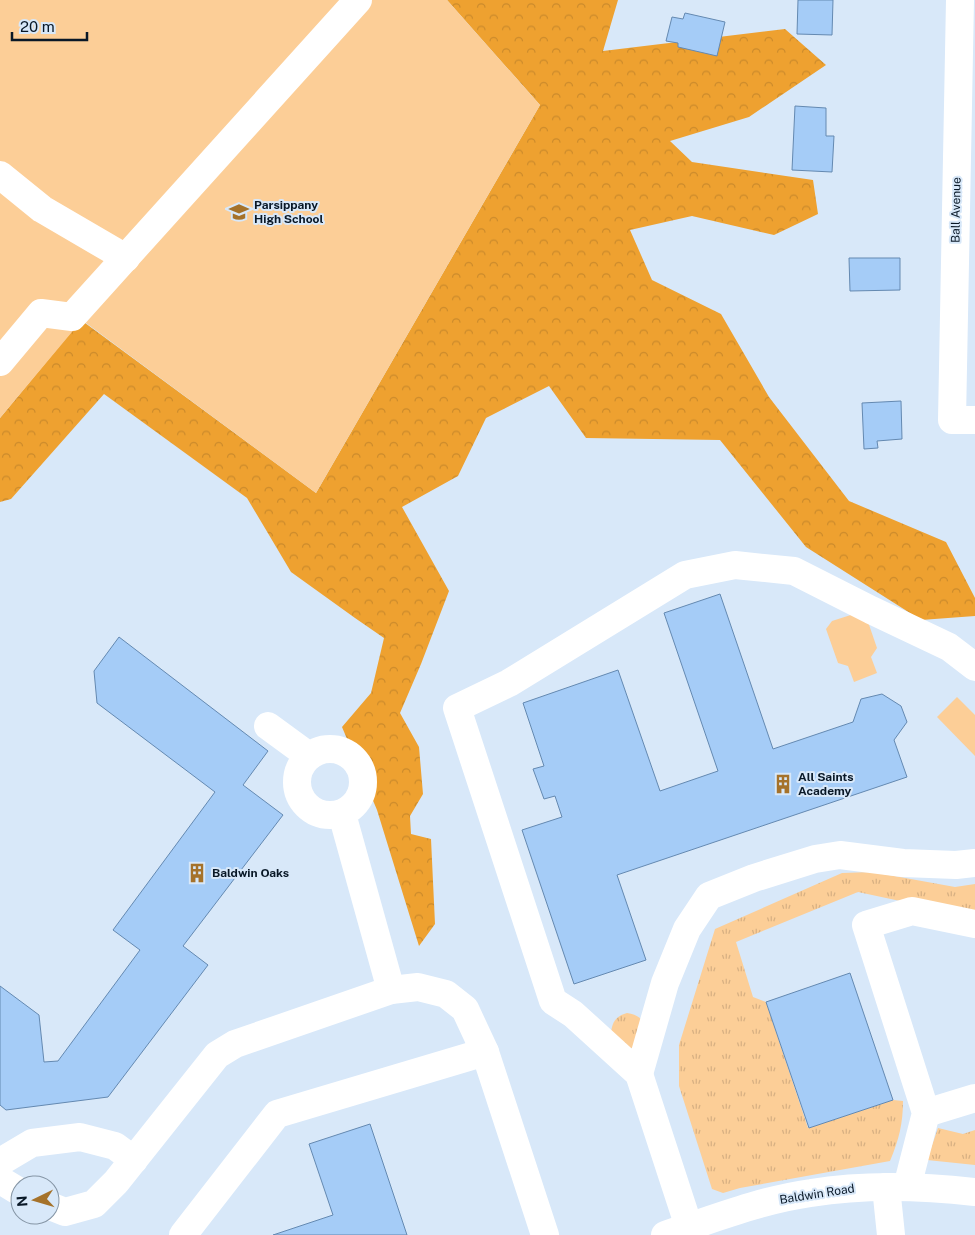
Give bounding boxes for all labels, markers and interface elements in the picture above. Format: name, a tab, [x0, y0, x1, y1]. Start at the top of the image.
scale bar	[12, 10, 88, 42]
text: 20 m	[20, 18, 55, 35]
street label: Ball Avenue	[948, 177, 964, 243]
place label: Parsippany High School	[254, 198, 323, 226]
school or university icon: Parsippany High School	[228, 201, 250, 223]
place label: All Saints Academy	[798, 770, 854, 798]
building icon: All Saints Academy	[772, 773, 794, 795]
building icon: Baldwin Oaks	[186, 862, 208, 884]
place label: Baldwin Oaks	[212, 866, 289, 880]
north arrow	[10, 1175, 60, 1225]
street label: Baldwin Road	[778, 1181, 856, 1207]
text: N	[14, 1195, 30, 1207]

